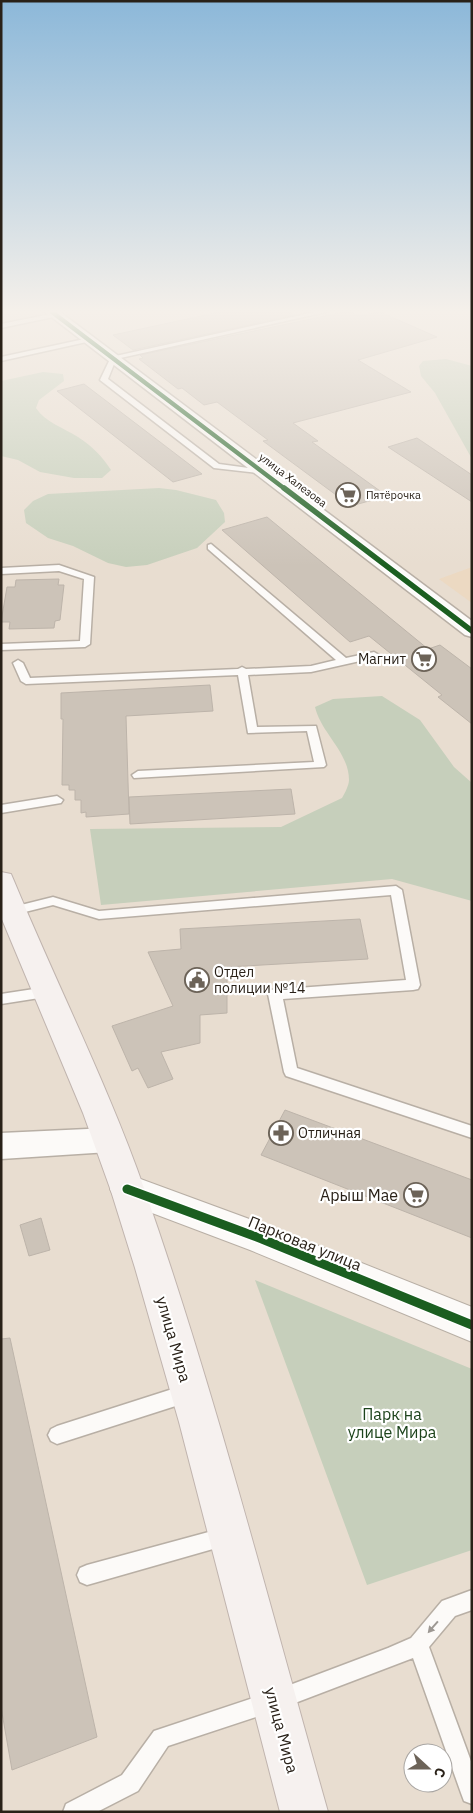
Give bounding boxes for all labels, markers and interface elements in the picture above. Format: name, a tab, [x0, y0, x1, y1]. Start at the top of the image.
street label: улица Халезова	[256, 450, 330, 510]
supermarket icon: Пятёрочка	[335, 482, 361, 508]
place label: Пятёрочка	[366, 488, 421, 502]
supermarket icon: Магнит	[411, 646, 437, 672]
place label: Магнит	[358, 650, 406, 668]
place label: Отдел полиции №14	[214, 963, 305, 997]
public building icon: Отдел полиции №14	[184, 967, 210, 993]
pharmacy icon: Отличная	[268, 1120, 294, 1146]
place label: Отличная	[298, 1124, 361, 1142]
supermarket icon: Арыш Мае	[403, 1182, 429, 1208]
place label: Арыш Мае	[320, 1185, 398, 1205]
street label: Парковая улица	[245, 1211, 365, 1275]
street label: улица Мира	[152, 1294, 196, 1385]
park label: Парк на улице Мира	[348, 1404, 437, 1442]
one-way arrow	[428, 1621, 439, 1633]
street label: улица Мира	[261, 1685, 303, 1776]
north arrow	[403, 1743, 453, 1793]
text: С	[430, 1765, 450, 1780]

